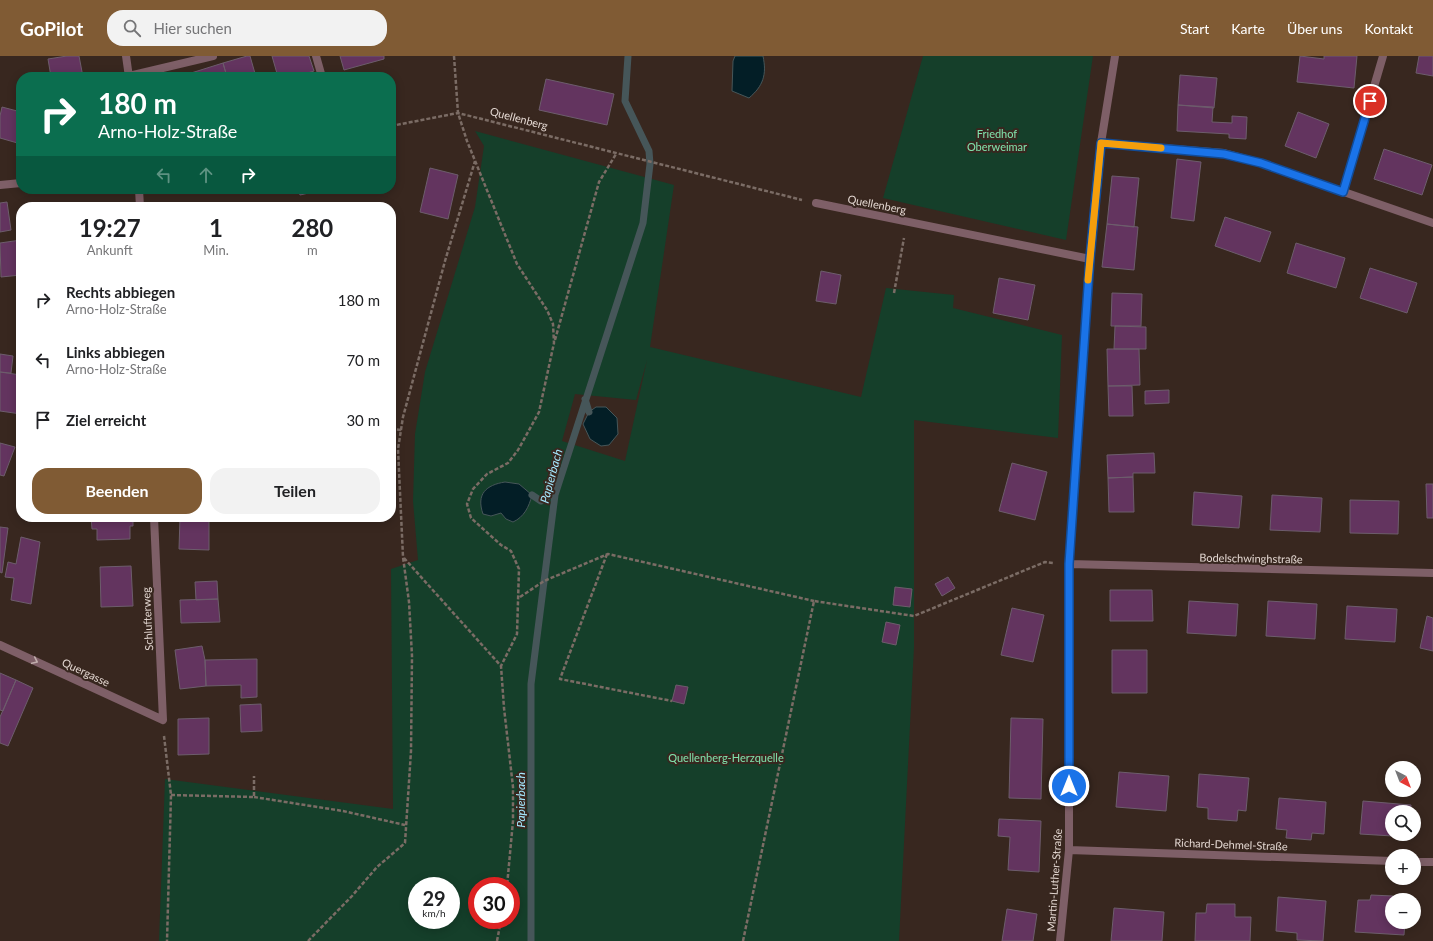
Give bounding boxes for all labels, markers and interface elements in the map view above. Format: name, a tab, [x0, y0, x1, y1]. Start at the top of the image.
search box	[107, 10, 387, 46]
text: GoPilot	[20, 17, 83, 40]
icon: search	[121, 17, 143, 39]
text: Hier suchen	[153, 19, 232, 37]
text: Start	[1180, 20, 1209, 37]
text: Karte	[1231, 20, 1265, 37]
text: Über uns	[1287, 20, 1342, 37]
text: Kontakt	[1364, 20, 1413, 37]
pin	[1353, 84, 1387, 118]
text: 180 m	[98, 86, 177, 120]
icon: right	[32, 88, 84, 140]
icon: arrive	[1359, 90, 1381, 112]
street label: Quellenberg	[489, 104, 550, 132]
text: Arno-Holz-Straße	[98, 120, 237, 142]
park label: Friedhof Oberweimar	[967, 127, 1027, 153]
icon: left	[153, 164, 175, 186]
icon: ahead	[195, 164, 217, 186]
icon: right	[237, 164, 259, 186]
street label: Quellenberg	[847, 192, 908, 216]
text: 19:27	[79, 213, 141, 242]
text: 1	[209, 213, 223, 242]
text: 280	[292, 213, 333, 242]
text: Ankunft	[87, 242, 133, 258]
text: Min.	[203, 242, 229, 258]
text: m	[307, 242, 318, 258]
text: Rechts abbiegen	[66, 283, 175, 301]
icon: right	[32, 289, 54, 311]
text: 180 m	[338, 291, 380, 309]
text: Arno-Holz-Straße	[66, 301, 167, 317]
text: Links abbiegen	[66, 343, 165, 361]
icon: left	[32, 349, 54, 371]
text: 70 m	[346, 351, 380, 369]
text: Arno-Holz-Straße	[66, 361, 167, 377]
icon: arrive	[32, 409, 54, 431]
text: Ziel erreicht	[66, 411, 146, 429]
text: 30 m	[346, 411, 380, 429]
water label: Papierbach	[537, 447, 565, 505]
button: Beenden	[32, 468, 202, 514]
button: Teilen	[210, 468, 380, 514]
street label: Bodelschwinghstraße	[1199, 551, 1303, 565]
street label: Schlufterweg	[139, 587, 155, 651]
street label: Quergasse	[60, 655, 112, 689]
one-way arrow	[31, 656, 39, 664]
park label: Quellenberg-Herzquelle	[668, 751, 784, 764]
north arrow	[1385, 761, 1421, 797]
map controls	[1385, 761, 1421, 929]
position arrow	[1048, 765, 1090, 807]
water label: Papierbach	[513, 772, 528, 828]
button: search	[1385, 805, 1421, 841]
street label: Martin-Luther-Straße	[1044, 828, 1064, 932]
street label: Richard-Dehmel-Straße	[1174, 836, 1288, 852]
button: +	[1385, 849, 1421, 885]
speed limit sign: 30	[468, 877, 520, 929]
text: 29	[422, 886, 446, 910]
button: −	[1385, 893, 1421, 929]
text: km/h	[422, 907, 446, 919]

